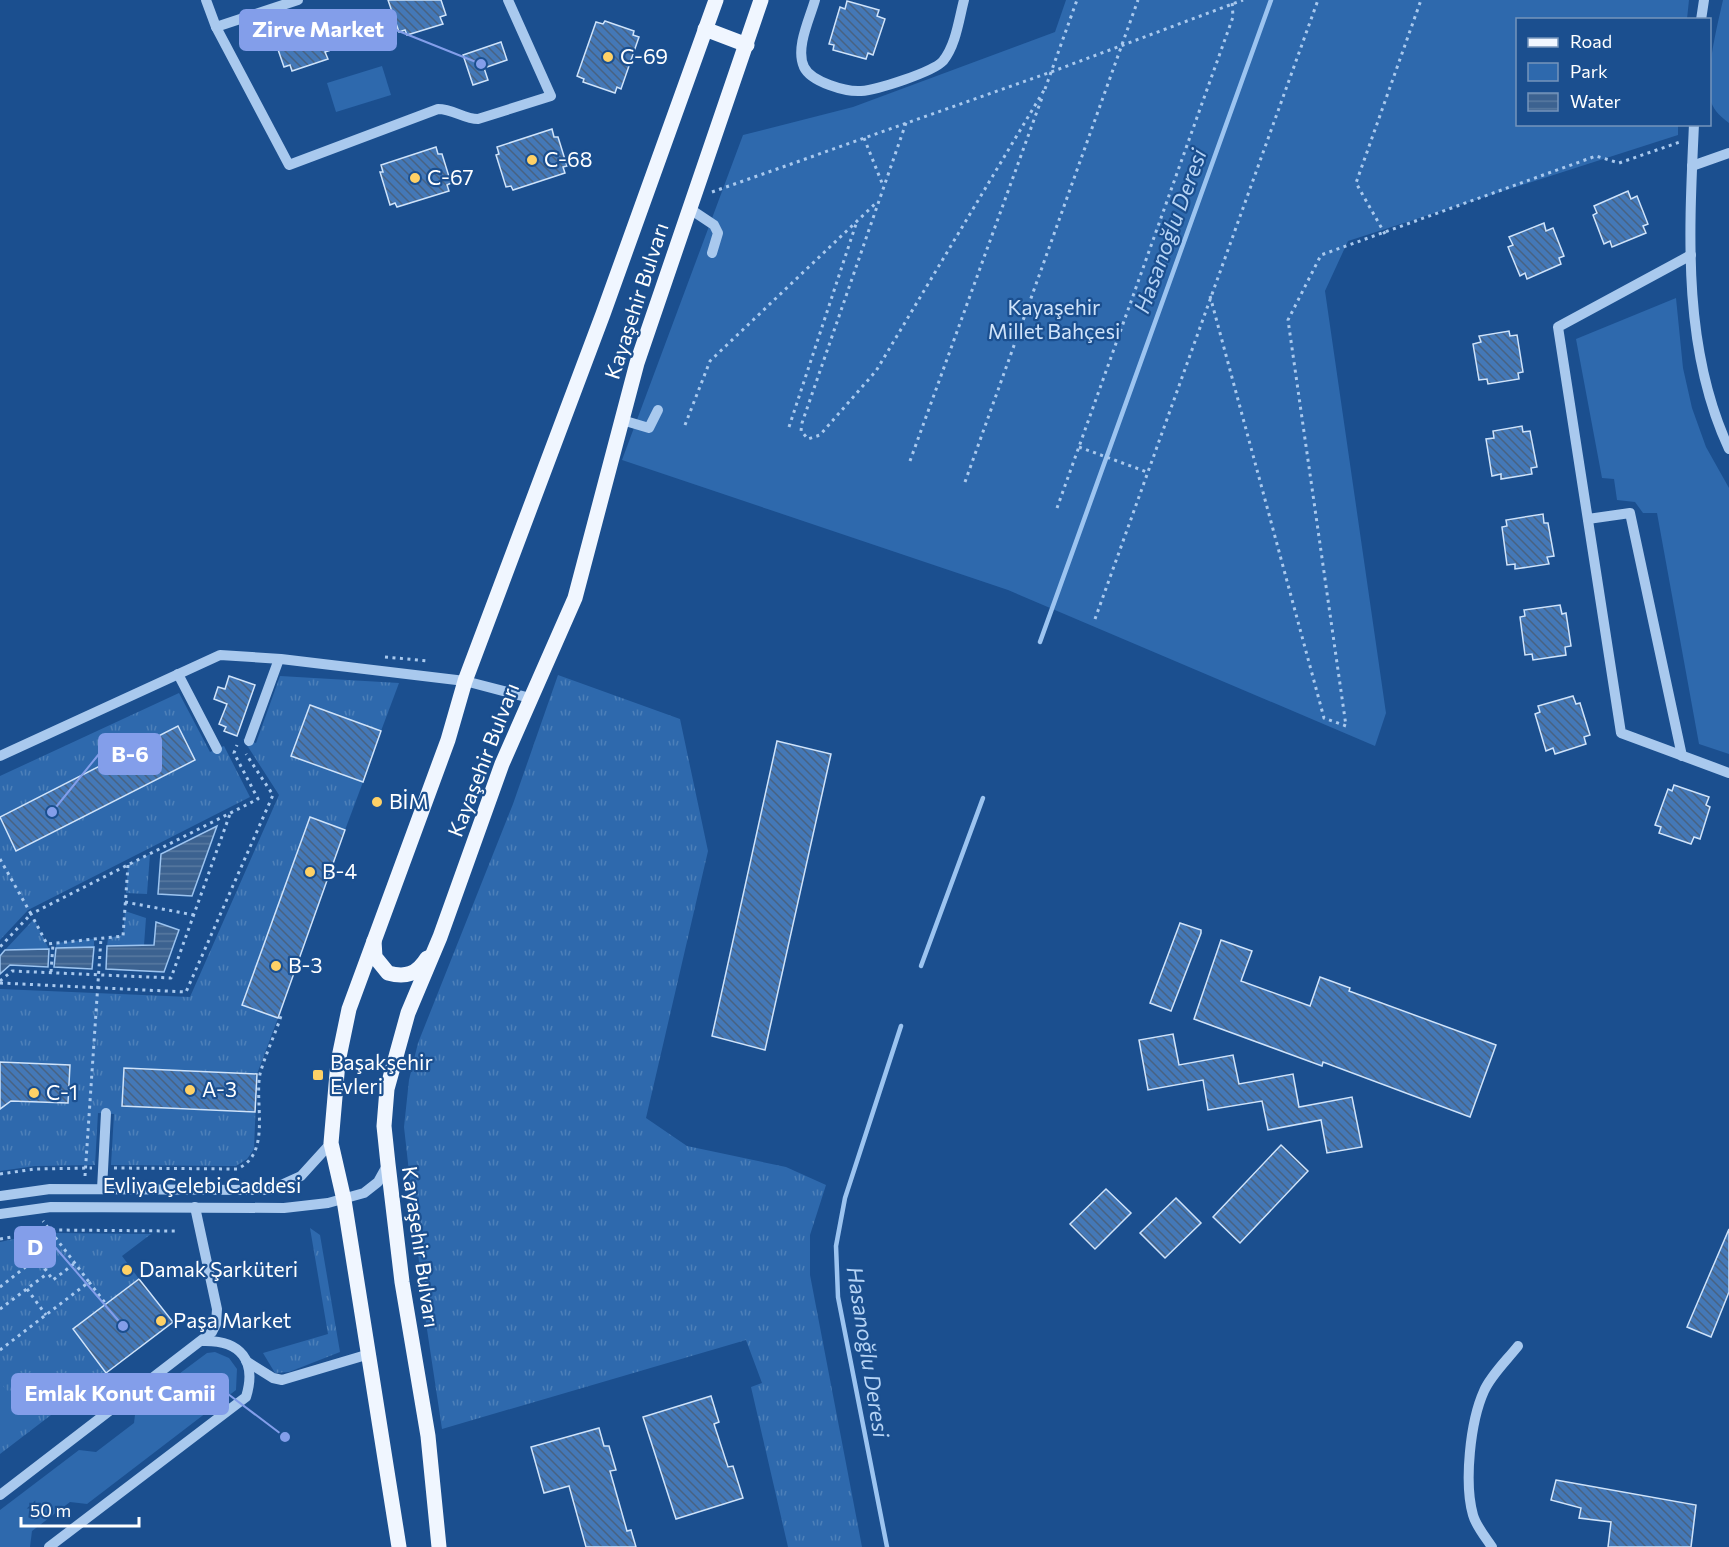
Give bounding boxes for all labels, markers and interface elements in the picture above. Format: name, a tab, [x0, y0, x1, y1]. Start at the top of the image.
callout: Zirve Market	[240, 10, 396, 50]
text: Zirve Market	[252, 15, 384, 42]
legend	[1516, 18, 1711, 126]
text: Road	[1570, 30, 1612, 52]
place label: C-69	[620, 43, 668, 68]
marker: C-69	[601, 50, 615, 64]
text: Park	[1570, 60, 1608, 82]
text: Water	[1570, 90, 1621, 112]
water label: Hasanoğlu Deresi	[1127, 144, 1212, 317]
place label: C-68	[544, 146, 592, 171]
marker: C-68	[525, 153, 539, 167]
place label: C-67	[427, 164, 474, 189]
marker: C-67	[408, 171, 422, 185]
street label: Kayaşehir Bulvarı	[599, 219, 673, 382]
park label: Kayaşehir Millet Bahçesi	[988, 294, 1120, 343]
street label: Kayaşehir Bulvarı	[442, 679, 523, 840]
callout: B-6	[99, 734, 161, 774]
text: B-6	[111, 740, 149, 767]
place label: BİM	[389, 788, 429, 813]
marker: BİM	[370, 795, 384, 809]
place label: B-4	[322, 858, 357, 883]
marker: B-4	[303, 865, 317, 879]
place label: B-3	[288, 952, 322, 977]
marker: B-3	[269, 959, 283, 973]
place label: Başakşehir Evleri	[330, 1049, 433, 1098]
marker: Başakşehir Evleri	[311, 1068, 325, 1082]
place label: A-3	[202, 1076, 237, 1101]
place label: C-1	[46, 1079, 78, 1104]
marker: A-3	[183, 1083, 197, 1097]
marker: C-1	[27, 1086, 41, 1100]
street label: Kayaşehir Bulvarı	[398, 1164, 445, 1329]
street label: Evliya Çelebi Caddesi	[103, 1172, 301, 1197]
callout: D	[15, 1227, 55, 1267]
text: D	[27, 1233, 43, 1260]
place label: Damak Şarküteri	[139, 1256, 298, 1281]
marker: Damak Şarküteri	[120, 1263, 134, 1277]
water label: Hasanoğlu Deresi	[842, 1265, 896, 1441]
place label: Paşa Market	[173, 1307, 291, 1332]
marker: Paşa Market	[154, 1314, 168, 1328]
callout: Emlak Konut Camii	[12, 1374, 228, 1414]
text: Emlak Konut Camii	[24, 1379, 216, 1406]
scale bar	[21, 1490, 140, 1528]
text: 50 m	[30, 1499, 71, 1521]

